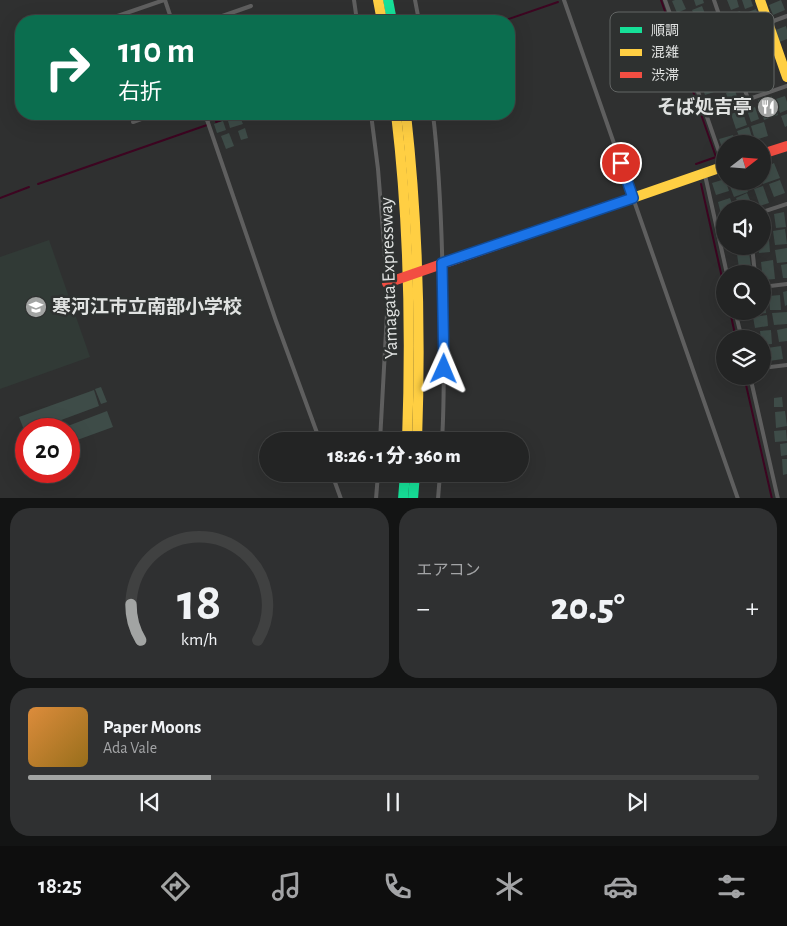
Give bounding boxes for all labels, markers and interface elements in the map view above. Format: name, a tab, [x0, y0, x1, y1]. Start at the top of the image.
legend	[610, 12, 774, 92]
text: 順調	[651, 24, 679, 38]
text: 110 m	[118, 34, 195, 69]
icon: right	[35, 35, 100, 100]
text: 混雑	[651, 44, 679, 60]
text: 渋滞	[651, 68, 679, 83]
text: 右折	[118, 81, 162, 103]
restaurant icon: そば処吉亭	[756, 95, 780, 119]
place label: そば処吉亭	[657, 96, 752, 117]
north arrow	[716, 135, 771, 190]
map controls	[716, 135, 771, 385]
pin	[600, 142, 642, 184]
icon: arrive	[607, 149, 635, 177]
street label: Yamagata Expressway	[377, 197, 401, 359]
button: sound	[716, 200, 771, 255]
button: search	[716, 265, 771, 320]
school or university icon: 寒河江市立南部小学校	[24, 295, 48, 319]
place label: 寒河江市立南部小学校	[52, 296, 242, 317]
button: layers	[716, 330, 771, 385]
position arrow	[417, 342, 469, 394]
speed limit sign: 20	[15, 418, 80, 483]
text: 18:26 · 1 分 · 360 m	[327, 447, 461, 466]
text: エアコン	[417, 562, 481, 578]
text: 18	[177, 577, 221, 629]
text: 20.5°	[551, 589, 625, 627]
text: −	[417, 595, 430, 623]
text: +	[746, 595, 759, 623]
text: km/h	[181, 631, 218, 649]
text: Paper Moons	[103, 718, 201, 737]
text: Ada Vale	[103, 740, 157, 756]
icon: previous	[136, 788, 164, 816]
icon: pause	[379, 788, 407, 816]
icon: next	[623, 788, 651, 816]
icon: directions	[158, 869, 193, 904]
icon: music	[269, 869, 304, 904]
icon: phone	[380, 869, 415, 904]
icon: climate	[492, 869, 527, 904]
icon: car	[603, 869, 638, 904]
icon: filters	[714, 869, 749, 904]
text: 18:25	[38, 875, 82, 897]

